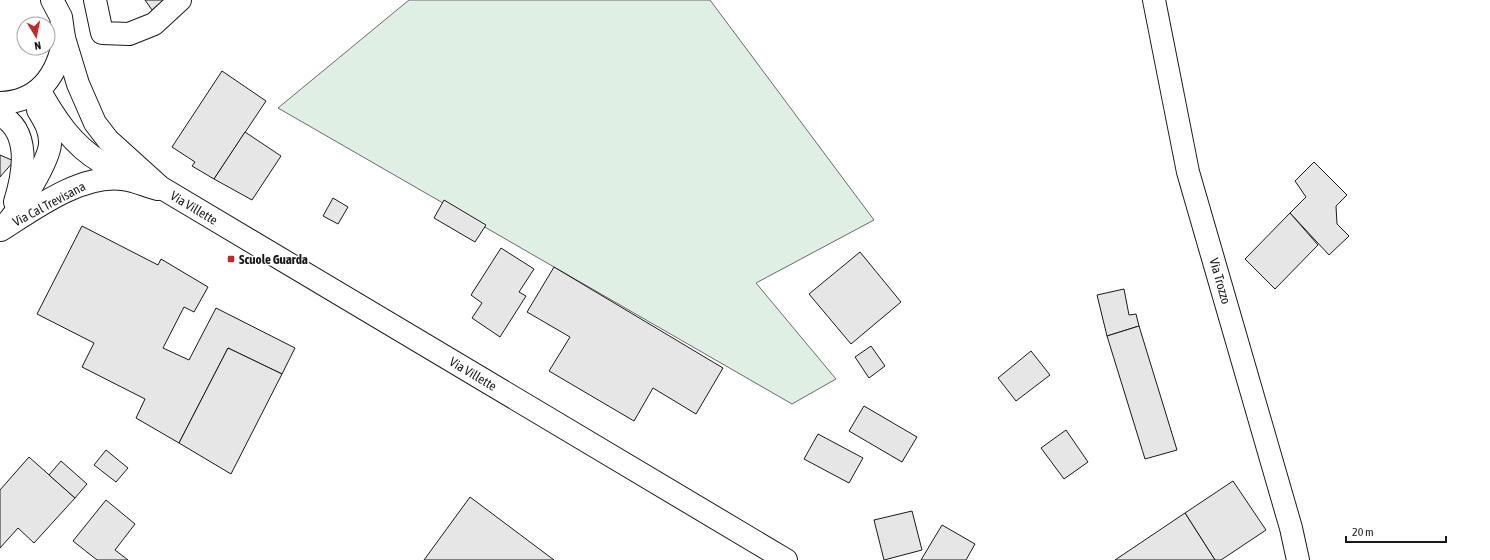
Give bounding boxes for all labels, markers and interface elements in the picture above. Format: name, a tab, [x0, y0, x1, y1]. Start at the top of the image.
north arrow	[16, 16, 56, 56]
text: N	[33, 39, 42, 52]
street label: Via Cal Trevisana	[10, 179, 88, 229]
street label: Via Villette	[168, 188, 220, 228]
place label: Scuole Guarda	[239, 252, 308, 267]
marker: Scuole Guarda	[226, 254, 236, 264]
street label: Via Trozzo	[1206, 256, 1234, 306]
street label: Via Villette	[447, 354, 499, 394]
scale bar	[1346, 518, 1446, 544]
text: 20 m	[1352, 525, 1374, 539]

